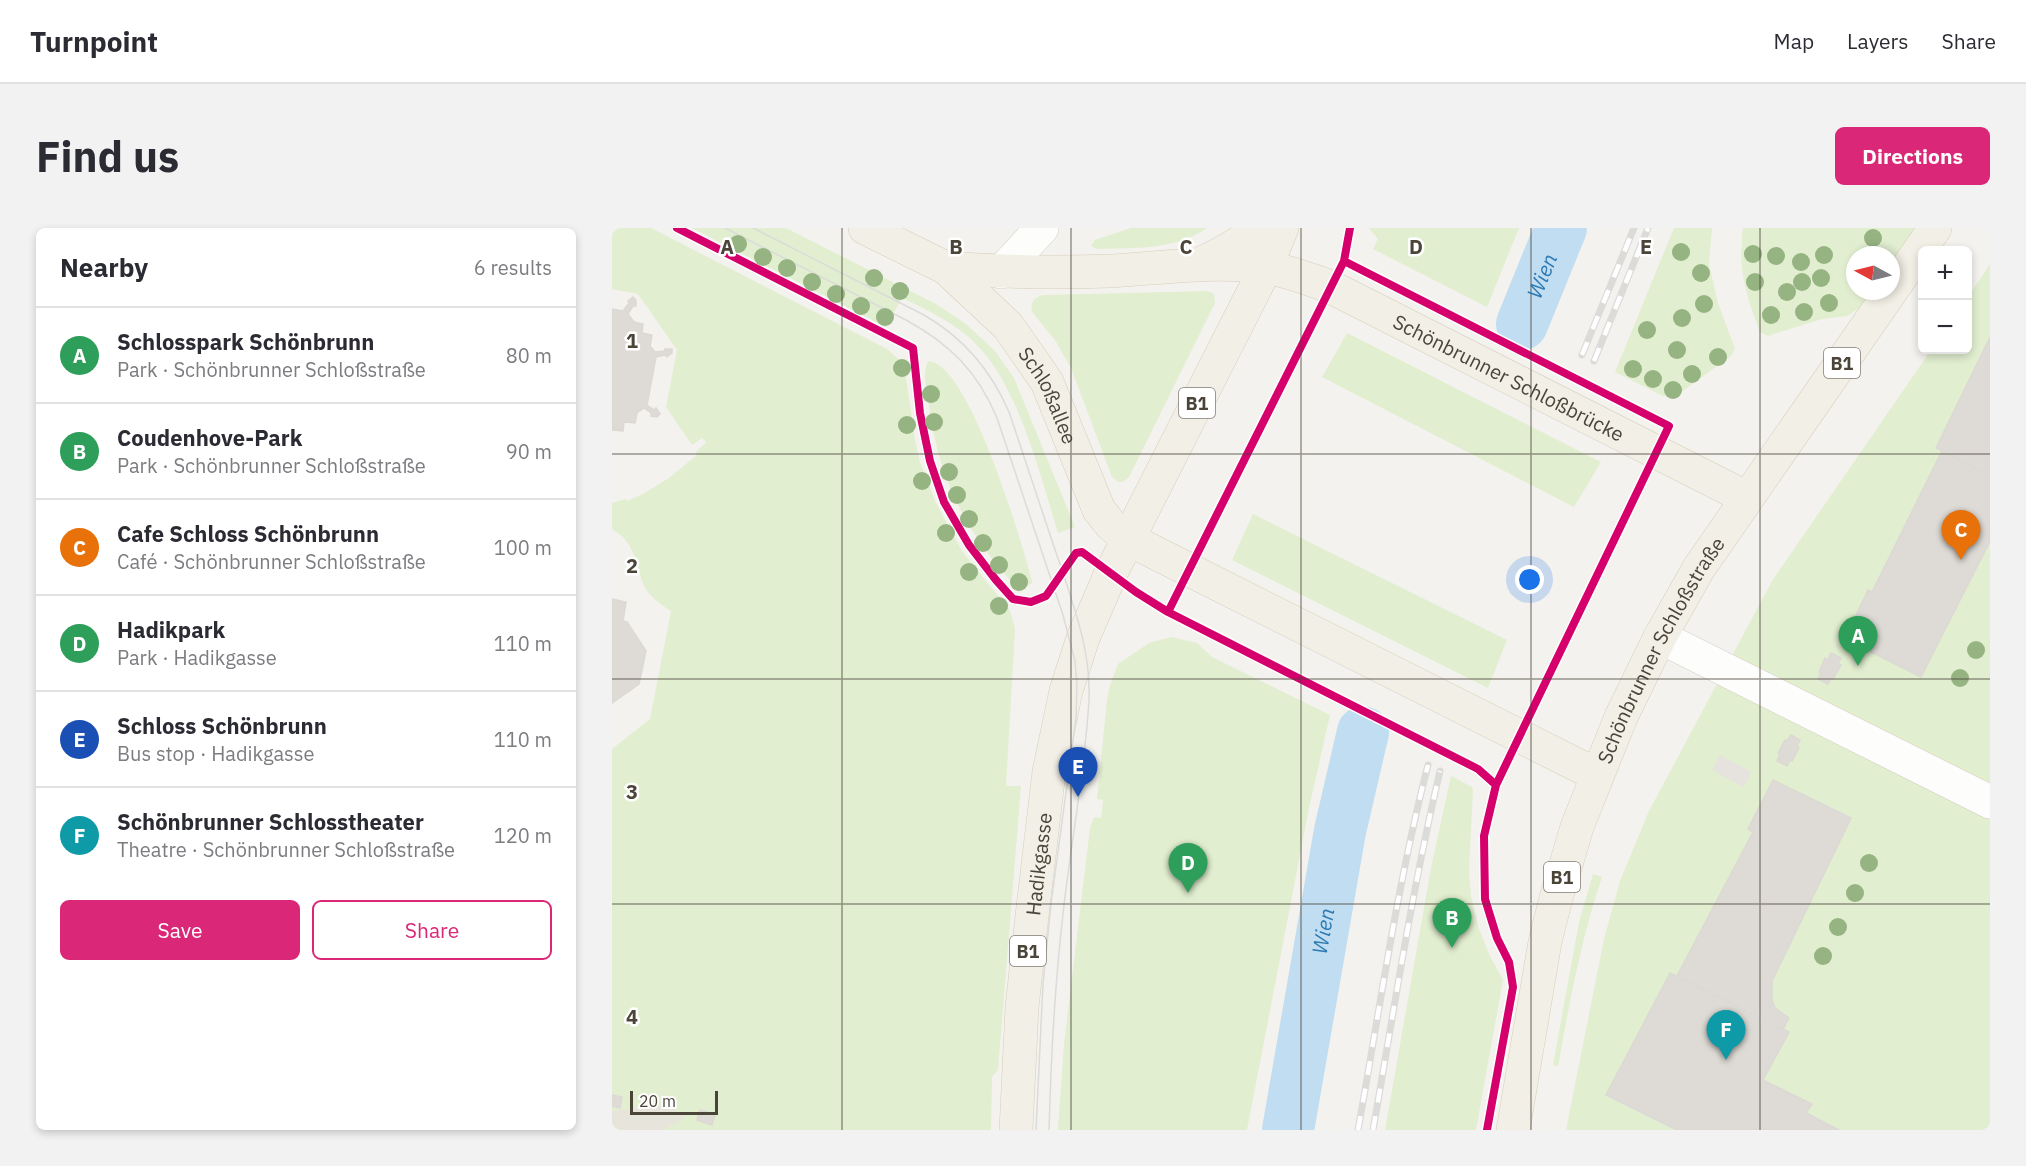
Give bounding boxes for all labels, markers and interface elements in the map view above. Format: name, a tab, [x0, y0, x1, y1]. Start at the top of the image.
text: Turnpoint	[30, 23, 158, 60]
text: Map	[1774, 27, 1814, 55]
text: Layers	[1847, 27, 1909, 55]
text: Share	[1942, 27, 1996, 55]
button: Directions	[1835, 127, 1990, 185]
text: Find us	[36, 129, 179, 184]
text: A	[720, 233, 734, 260]
text: B	[949, 233, 963, 260]
text: C	[1179, 233, 1193, 260]
text: D	[1409, 233, 1423, 260]
text: E	[1640, 233, 1652, 260]
north arrow	[1846, 246, 1900, 300]
map controls	[1918, 246, 1972, 354]
button: +	[1918, 246, 1972, 300]
water label: Wien	[1520, 249, 1563, 303]
text: Nearby	[60, 250, 148, 284]
text: 6 results	[474, 254, 552, 281]
button: −	[1918, 300, 1972, 354]
street label: Schönbrunner Schloßbrücke	[1389, 307, 1629, 447]
text: Schlosspark Schönbrunn	[117, 327, 374, 356]
text: 1	[626, 327, 638, 354]
street label: Schloßallee	[1013, 341, 1084, 448]
text: A	[73, 342, 86, 369]
text: 80 m	[506, 342, 552, 369]
road number: B1	[1824, 348, 1860, 378]
text: Park · Schönbrunner Schloßstraße	[117, 356, 426, 383]
road number: B1	[1179, 388, 1215, 418]
text: Coudenhove-Park	[117, 423, 302, 452]
text: B	[73, 438, 86, 465]
text: 90 m	[506, 438, 552, 465]
text: Park · Schönbrunner Schloßstraße	[117, 452, 426, 479]
pin: C	[1942, 510, 1980, 560]
text: Cafe Schloss Schönbrunn	[117, 519, 379, 548]
street label: Schönbrunner Schloßstraße	[1590, 531, 1730, 767]
text: C	[73, 534, 86, 561]
text: 100 m	[494, 534, 552, 561]
text: Café · Schönbrunner Schloßstraße	[117, 548, 426, 575]
text: 2	[626, 552, 638, 579]
your location	[1515, 565, 1544, 594]
text: Hadikpark	[117, 615, 225, 644]
pin: A	[1838, 616, 1878, 666]
text: D	[73, 630, 86, 657]
text: 110 m	[494, 630, 552, 657]
text: Park · Hadikgasse	[117, 644, 277, 671]
text: Schloss Schönbrunn	[117, 711, 327, 740]
text: E	[73, 726, 86, 753]
text: 110 m	[494, 726, 552, 753]
text: Bus stop · Hadikgasse	[117, 740, 314, 767]
pin: E	[1058, 748, 1098, 797]
text: 3	[626, 778, 638, 805]
text: Schönbrunner Schlosstheater	[117, 807, 424, 836]
street label: Hadikgasse	[1019, 811, 1058, 917]
text: F	[74, 822, 85, 849]
text: 120 m	[494, 822, 552, 849]
text: Theatre · Schönbrunner Schloßstraße	[117, 836, 455, 863]
pin: D	[1168, 844, 1208, 893]
road number: B1	[1544, 862, 1580, 892]
pin: B	[1432, 898, 1472, 948]
button: Save	[60, 900, 300, 960]
button: Share	[312, 900, 552, 960]
water label: Wien	[1305, 906, 1340, 956]
road number: B1	[1010, 936, 1046, 966]
text: 4	[626, 1003, 638, 1030]
pin: F	[1706, 1010, 1746, 1060]
scale bar	[630, 1088, 718, 1116]
text: 20 m	[639, 1091, 676, 1111]

